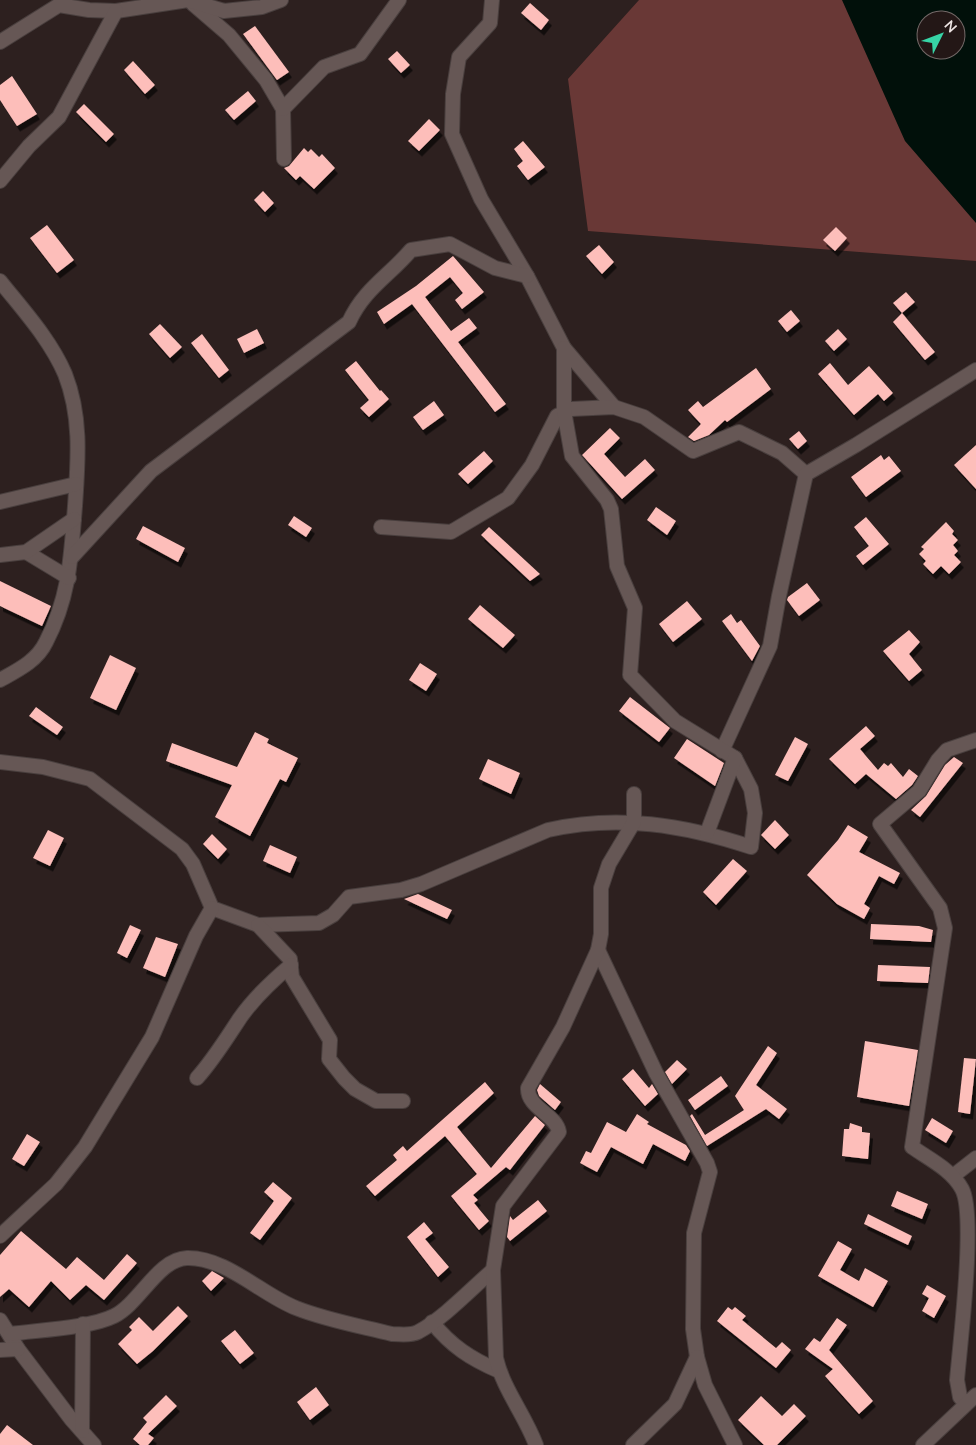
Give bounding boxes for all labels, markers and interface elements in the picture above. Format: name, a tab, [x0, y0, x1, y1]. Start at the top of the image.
north arrow	[916, 10, 966, 60]
text: N	[940, 16, 961, 36]

